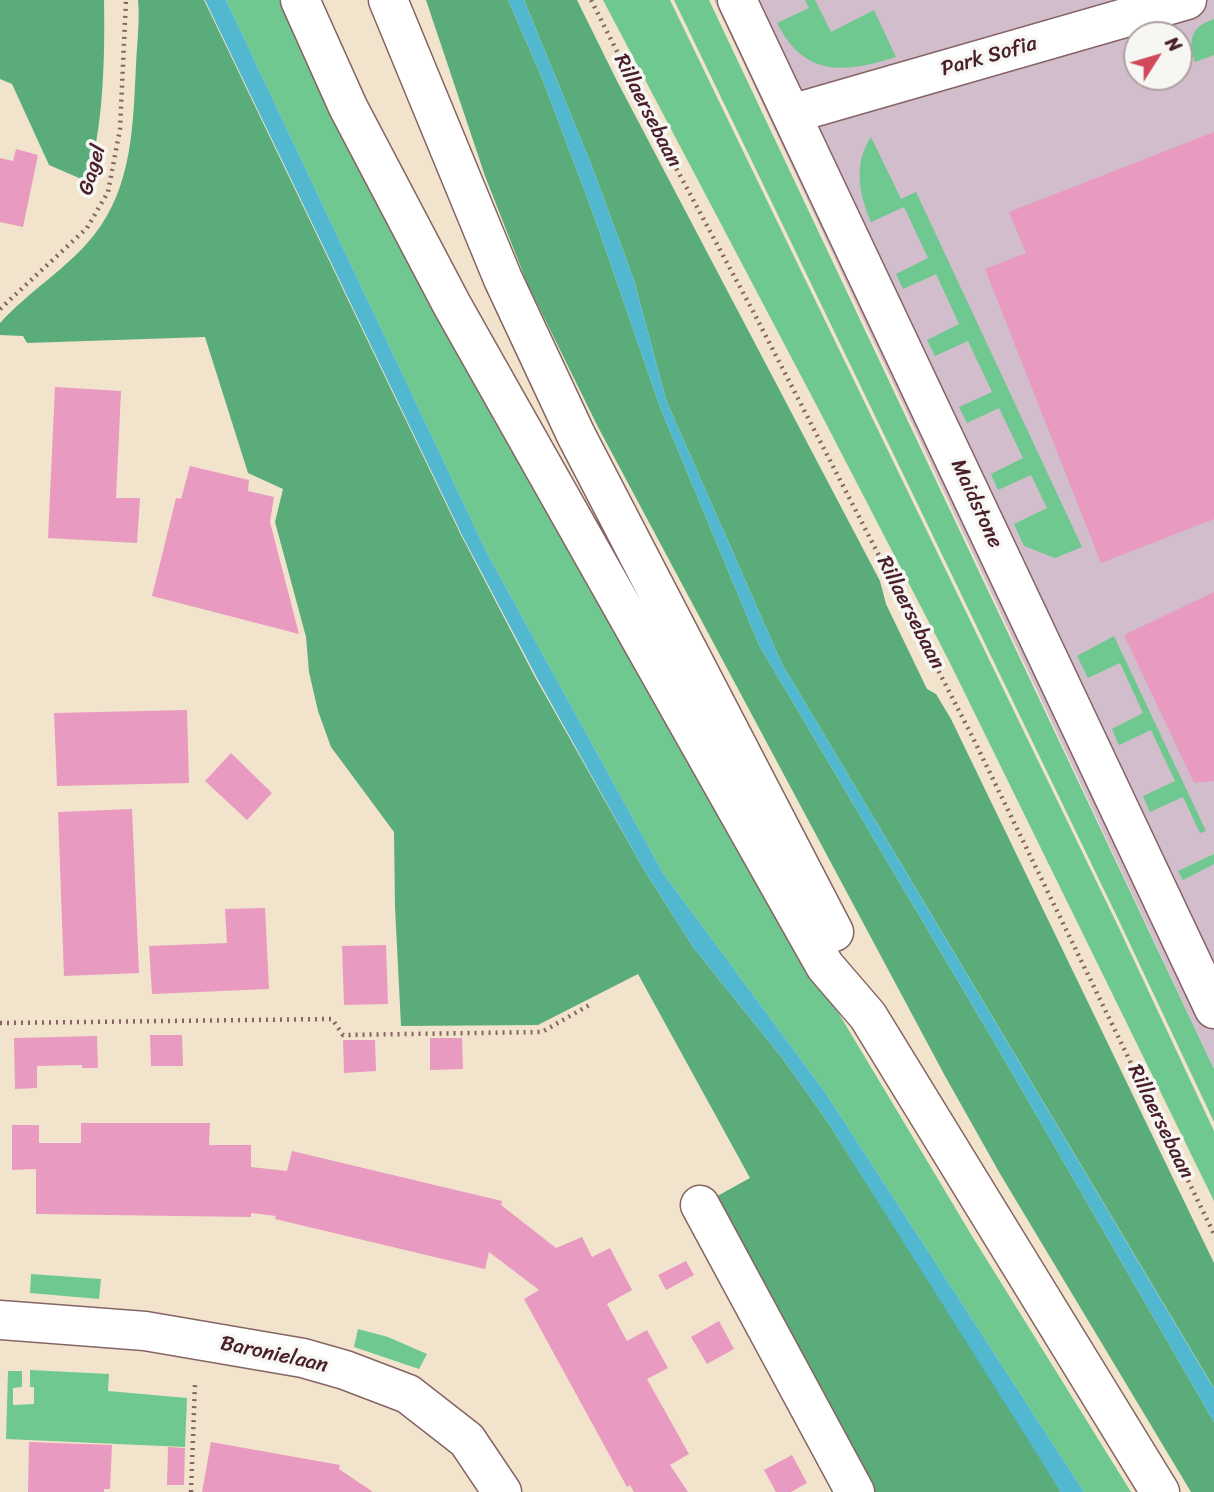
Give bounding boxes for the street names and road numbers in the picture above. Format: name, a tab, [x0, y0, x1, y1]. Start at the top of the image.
street label: Park Sofia	[938, 31, 1040, 83]
street label: Rillaersebaan	[608, 50, 686, 172]
street label: Gagel	[74, 142, 112, 198]
street label: Maidstone	[944, 456, 1008, 552]
street label: Rillaersebaan	[871, 552, 949, 674]
street label: Rillaersebaan	[1122, 1061, 1198, 1183]
street label: Baronielaan	[218, 1331, 330, 1379]

